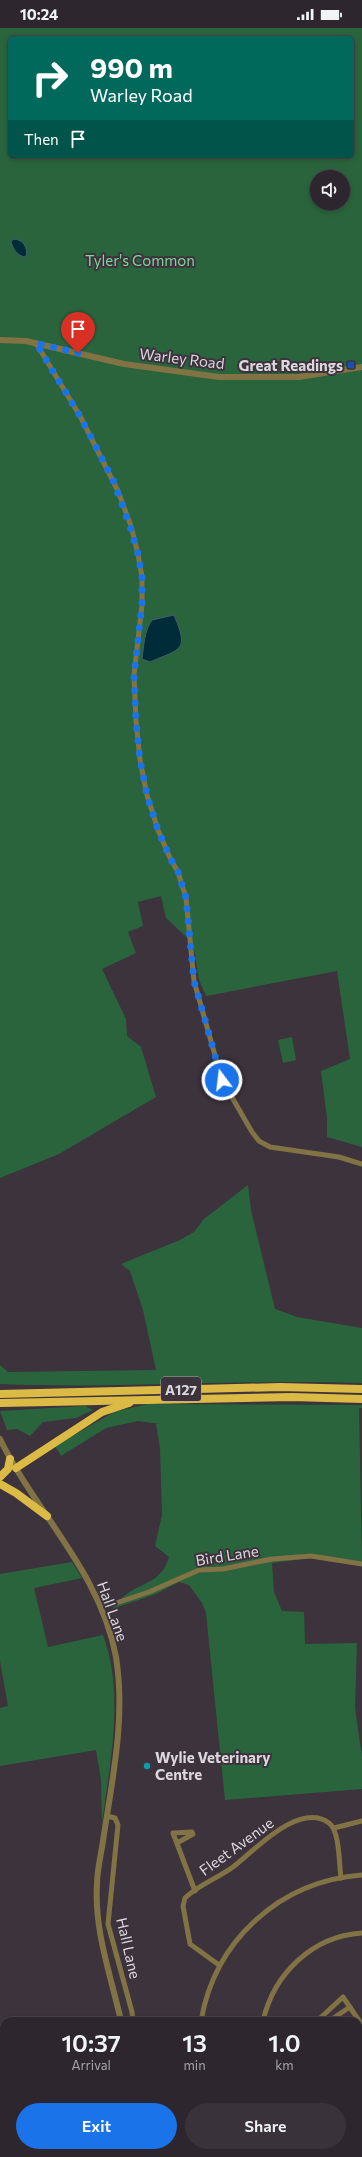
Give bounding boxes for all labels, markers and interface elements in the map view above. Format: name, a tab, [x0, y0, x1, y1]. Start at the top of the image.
text: 10:24	[20, 5, 58, 23]
text: 990 m	[90, 50, 173, 84]
icon: right	[24, 52, 76, 104]
text: Warley Road	[90, 84, 193, 106]
icon: arrive	[67, 128, 89, 150]
text: Then	[24, 130, 59, 148]
map controls	[310, 170, 350, 210]
button: sound	[310, 170, 350, 210]
park label: Tyler's Common	[85, 251, 195, 269]
pin	[61, 312, 95, 353]
icon: arrive	[67, 318, 89, 340]
street label: Warley Road	[138, 344, 226, 372]
place label: Great Readings	[239, 356, 343, 374]
marker: Great Readings	[346, 360, 356, 370]
position arrow	[201, 1059, 243, 1101]
road number: A127	[161, 1377, 201, 1401]
street label: Bird Lane	[194, 1541, 260, 1569]
street label: Hall Lane	[94, 1579, 132, 1644]
place label: Wylie Veterinary Centre	[155, 1748, 271, 1783]
marker: Wylie Veterinary Centre	[142, 1761, 152, 1771]
street label: Fleet Avenue	[195, 1813, 277, 1879]
street label: Hall Lane	[113, 1916, 145, 1981]
text: 10:37	[61, 2028, 121, 2057]
text: 13	[182, 2028, 207, 2057]
text: 1.0	[268, 2028, 301, 2057]
text: Arrival	[71, 2057, 111, 2073]
text: min	[183, 2057, 206, 2073]
text: km	[275, 2057, 294, 2073]
button: Exit	[16, 2103, 177, 2149]
button: Share	[185, 2103, 346, 2149]

